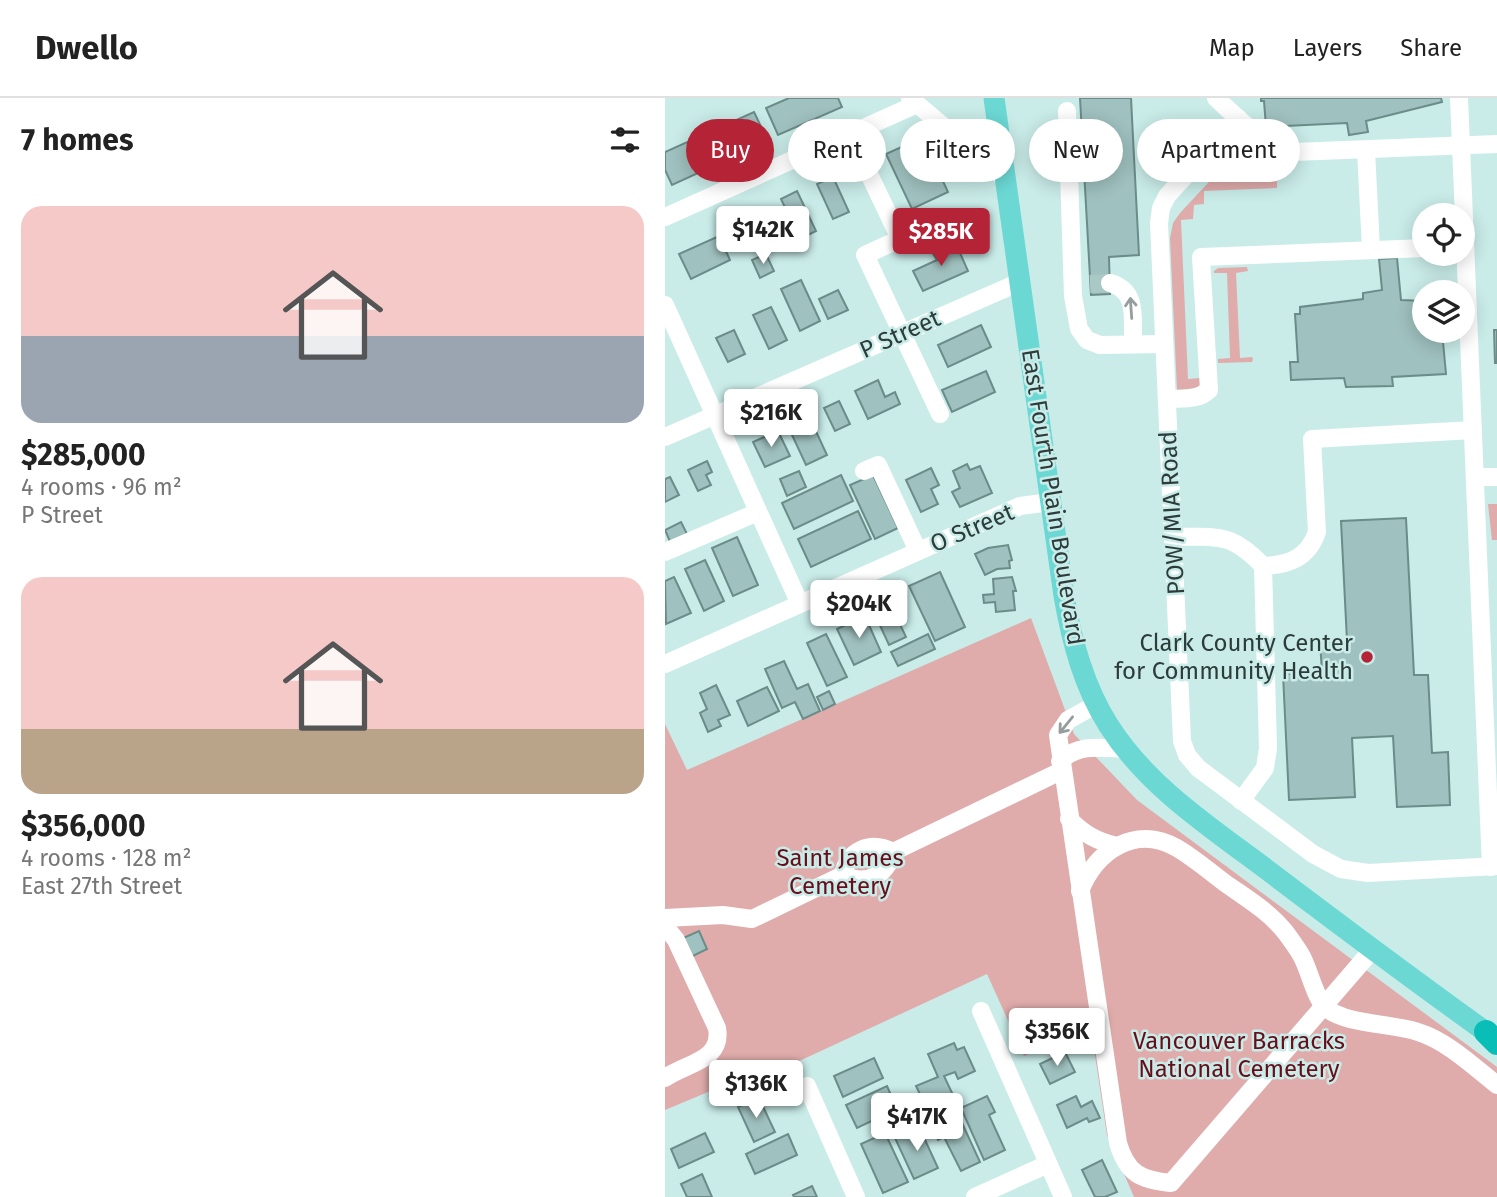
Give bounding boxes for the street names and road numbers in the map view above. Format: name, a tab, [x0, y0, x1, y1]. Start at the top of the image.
street label: P Street	[855, 304, 945, 364]
street label: East Fourth Plain Boulevard	[1016, 347, 1090, 647]
street label: POW/MIA Road	[1154, 430, 1190, 596]
street label: O Street	[926, 498, 1018, 558]

